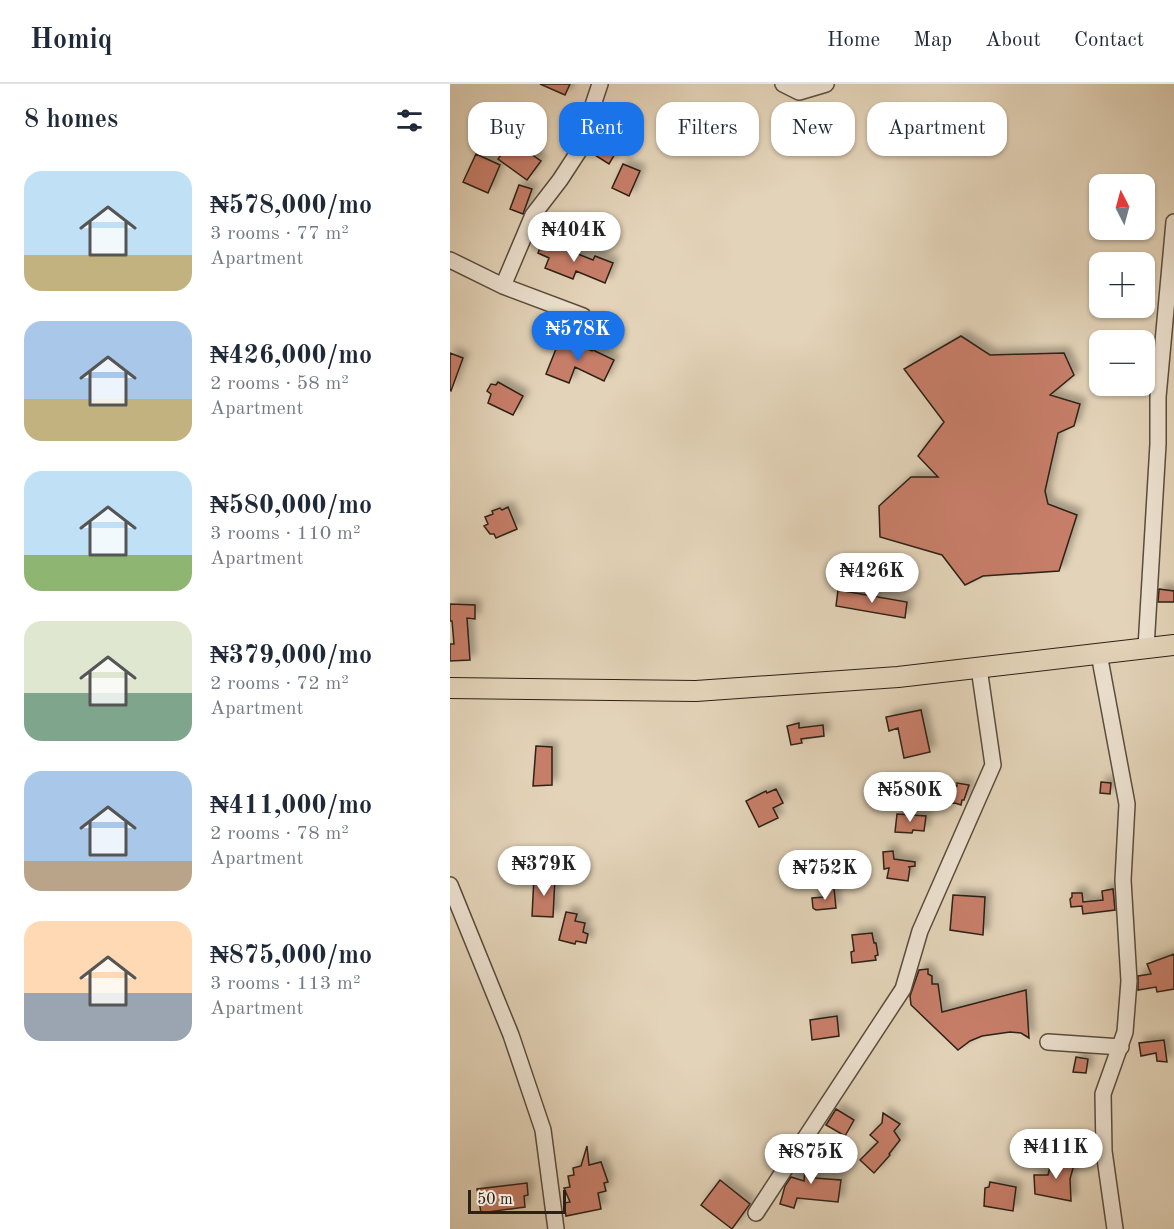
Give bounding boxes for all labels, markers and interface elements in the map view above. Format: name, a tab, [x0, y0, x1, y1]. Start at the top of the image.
text: Homiq	[30, 27, 113, 55]
text: Home	[827, 30, 880, 51]
text: Map	[913, 30, 952, 51]
text: About	[985, 30, 1041, 51]
text: Contact	[1074, 30, 1144, 51]
chip: Buy	[468, 102, 547, 156]
chip: Rent	[559, 102, 644, 156]
chip: Filters	[656, 102, 759, 156]
chip: New	[771, 102, 855, 156]
chip: Apartment	[867, 102, 1007, 156]
icon: filters	[393, 104, 426, 137]
text: 8 homes	[24, 107, 118, 133]
north arrow	[1089, 174, 1155, 240]
map controls	[1089, 174, 1155, 396]
text: ₦578,000/mo	[210, 193, 372, 219]
icon: home	[72, 195, 144, 267]
pin: ₦404K	[532, 212, 616, 263]
text: ₦404K	[542, 221, 606, 241]
text: 3 rooms · 77 m²	[210, 224, 349, 244]
text: Apartment	[210, 249, 304, 269]
button: +	[1089, 252, 1155, 318]
pin: ₦578K	[536, 311, 620, 362]
text: ₦578K	[546, 320, 610, 340]
button: −	[1089, 330, 1155, 396]
text: ₦426,000/mo	[210, 343, 372, 369]
icon: home	[72, 345, 144, 417]
text: 2 rooms · 58 m²	[210, 374, 349, 394]
text: Apartment	[210, 399, 304, 419]
text: ₦580,000/mo	[210, 493, 372, 519]
icon: home	[72, 495, 144, 567]
text: 3 rooms · 110 m²	[210, 524, 360, 544]
text: Apartment	[210, 549, 304, 569]
pin: ₦426K	[830, 553, 914, 604]
text: ₦426K	[840, 562, 904, 582]
text: ₦379,000/mo	[210, 643, 372, 669]
icon: home	[72, 645, 144, 717]
text: 2 rooms · 72 m²	[210, 674, 349, 694]
text: Apartment	[210, 699, 304, 719]
pin: ₦580K	[868, 772, 952, 823]
text: ₦580K	[878, 781, 942, 801]
text: ₦411,000/mo	[210, 793, 372, 819]
icon: home	[72, 795, 144, 867]
text: 2 rooms · 78 m²	[210, 824, 349, 844]
pin: ₦379K	[502, 846, 586, 897]
text: Apartment	[210, 849, 304, 869]
pin: ₦752K	[783, 850, 867, 901]
text: ₦379K	[512, 855, 576, 875]
text: ₦752K	[793, 859, 857, 879]
text: ₦875,000/mo	[210, 943, 372, 969]
icon: home	[72, 945, 144, 1017]
text: 3 rooms · 113 m²	[210, 974, 360, 994]
text: Apartment	[210, 999, 304, 1019]
pin: ₦411K	[1014, 1129, 1098, 1180]
pin: ₦875K	[769, 1134, 853, 1185]
text: ₦411K	[1024, 1138, 1088, 1158]
text: ₦875K	[779, 1143, 843, 1163]
scale bar	[468, 1187, 566, 1214]
text: 50 m	[477, 1192, 513, 1208]

